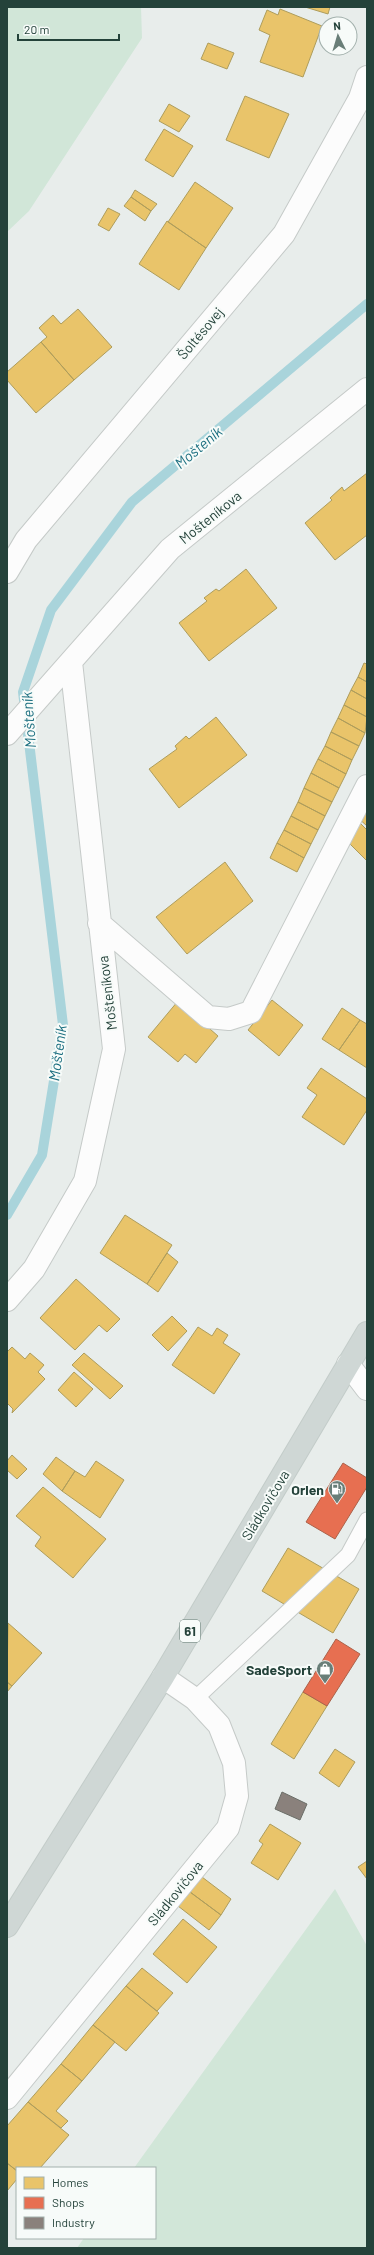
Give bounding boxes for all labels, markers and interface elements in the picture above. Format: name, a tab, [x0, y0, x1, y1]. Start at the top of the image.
scale bar	[18, 16, 119, 42]
north arrow	[318, 16, 358, 56]
text: N	[333, 19, 341, 32]
text: 20 m	[24, 22, 50, 36]
street label: Šoltésovej	[173, 304, 227, 362]
water label: Mošteník	[171, 422, 226, 472]
street label: Mošteníkova	[176, 487, 244, 547]
water label: Mošteník	[17, 691, 39, 749]
street label: Mošteníkova	[94, 955, 120, 1031]
water label: Mošteník	[44, 1023, 70, 1082]
street label: Sládkovičova	[237, 1467, 293, 1543]
fuel station icon: Orlen	[327, 1479, 347, 1504]
place label: Orlen	[291, 1481, 324, 1498]
road number: 61	[180, 1620, 200, 1642]
shop icon: SadeSport	[315, 1659, 335, 1684]
place label: SadeSport	[246, 1661, 312, 1678]
street label: Sládkovičova	[144, 1857, 206, 1929]
legend	[16, 2167, 156, 2239]
text: Homes	[52, 2175, 89, 2189]
text: Shops	[52, 2195, 85, 2209]
text: Industry	[52, 2215, 95, 2229]

